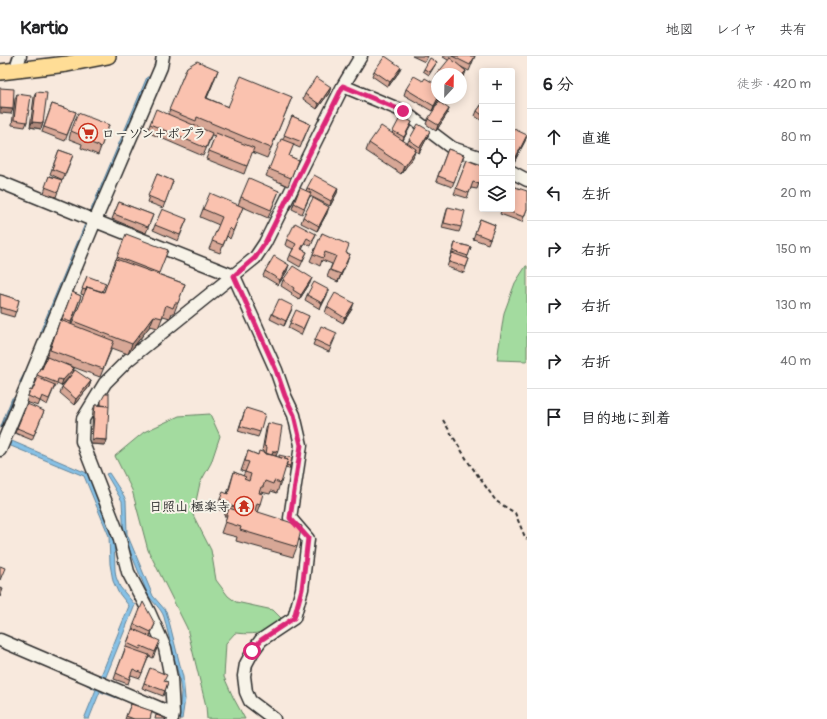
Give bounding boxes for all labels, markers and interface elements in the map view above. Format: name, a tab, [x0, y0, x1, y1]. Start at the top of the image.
text: Kartio	[20, 16, 68, 40]
text: 地図	[666, 21, 694, 38]
text: レイヤ	[716, 21, 757, 38]
text: 共有	[779, 21, 807, 38]
north arrow	[431, 68, 467, 104]
map controls	[479, 68, 515, 212]
button: +	[479, 68, 515, 104]
text: 6 分	[543, 74, 574, 95]
text: 徒歩 · 420 m	[737, 76, 811, 92]
route end	[394, 102, 412, 120]
button: −	[479, 104, 515, 140]
supermarket icon: ローソン＋ポプラ	[77, 122, 99, 144]
place label: ローソン＋ポプラ	[102, 126, 206, 142]
icon: ahead	[543, 126, 565, 148]
text: 直進	[581, 129, 611, 148]
text: 80 m	[781, 129, 811, 145]
button: locate	[479, 140, 515, 176]
button: layers	[479, 176, 515, 212]
icon: left	[543, 182, 565, 204]
text: 左折	[581, 185, 611, 204]
text: 20 m	[780, 185, 811, 201]
icon: right	[543, 238, 565, 260]
text: 右折	[581, 241, 611, 260]
text: 150 m	[776, 241, 811, 257]
icon: right	[543, 294, 565, 316]
text: 右折	[581, 297, 611, 316]
text: 130 m	[775, 297, 811, 313]
icon: right	[543, 350, 565, 372]
text: 右折	[581, 353, 611, 372]
text: 40 m	[780, 353, 811, 369]
icon: arrive	[543, 406, 565, 428]
text: 目的地に到着	[581, 409, 671, 428]
temple icon: 日照山 極楽寺	[233, 495, 255, 517]
place label: 日照山 極楽寺	[149, 499, 230, 515]
route start	[243, 642, 261, 660]

